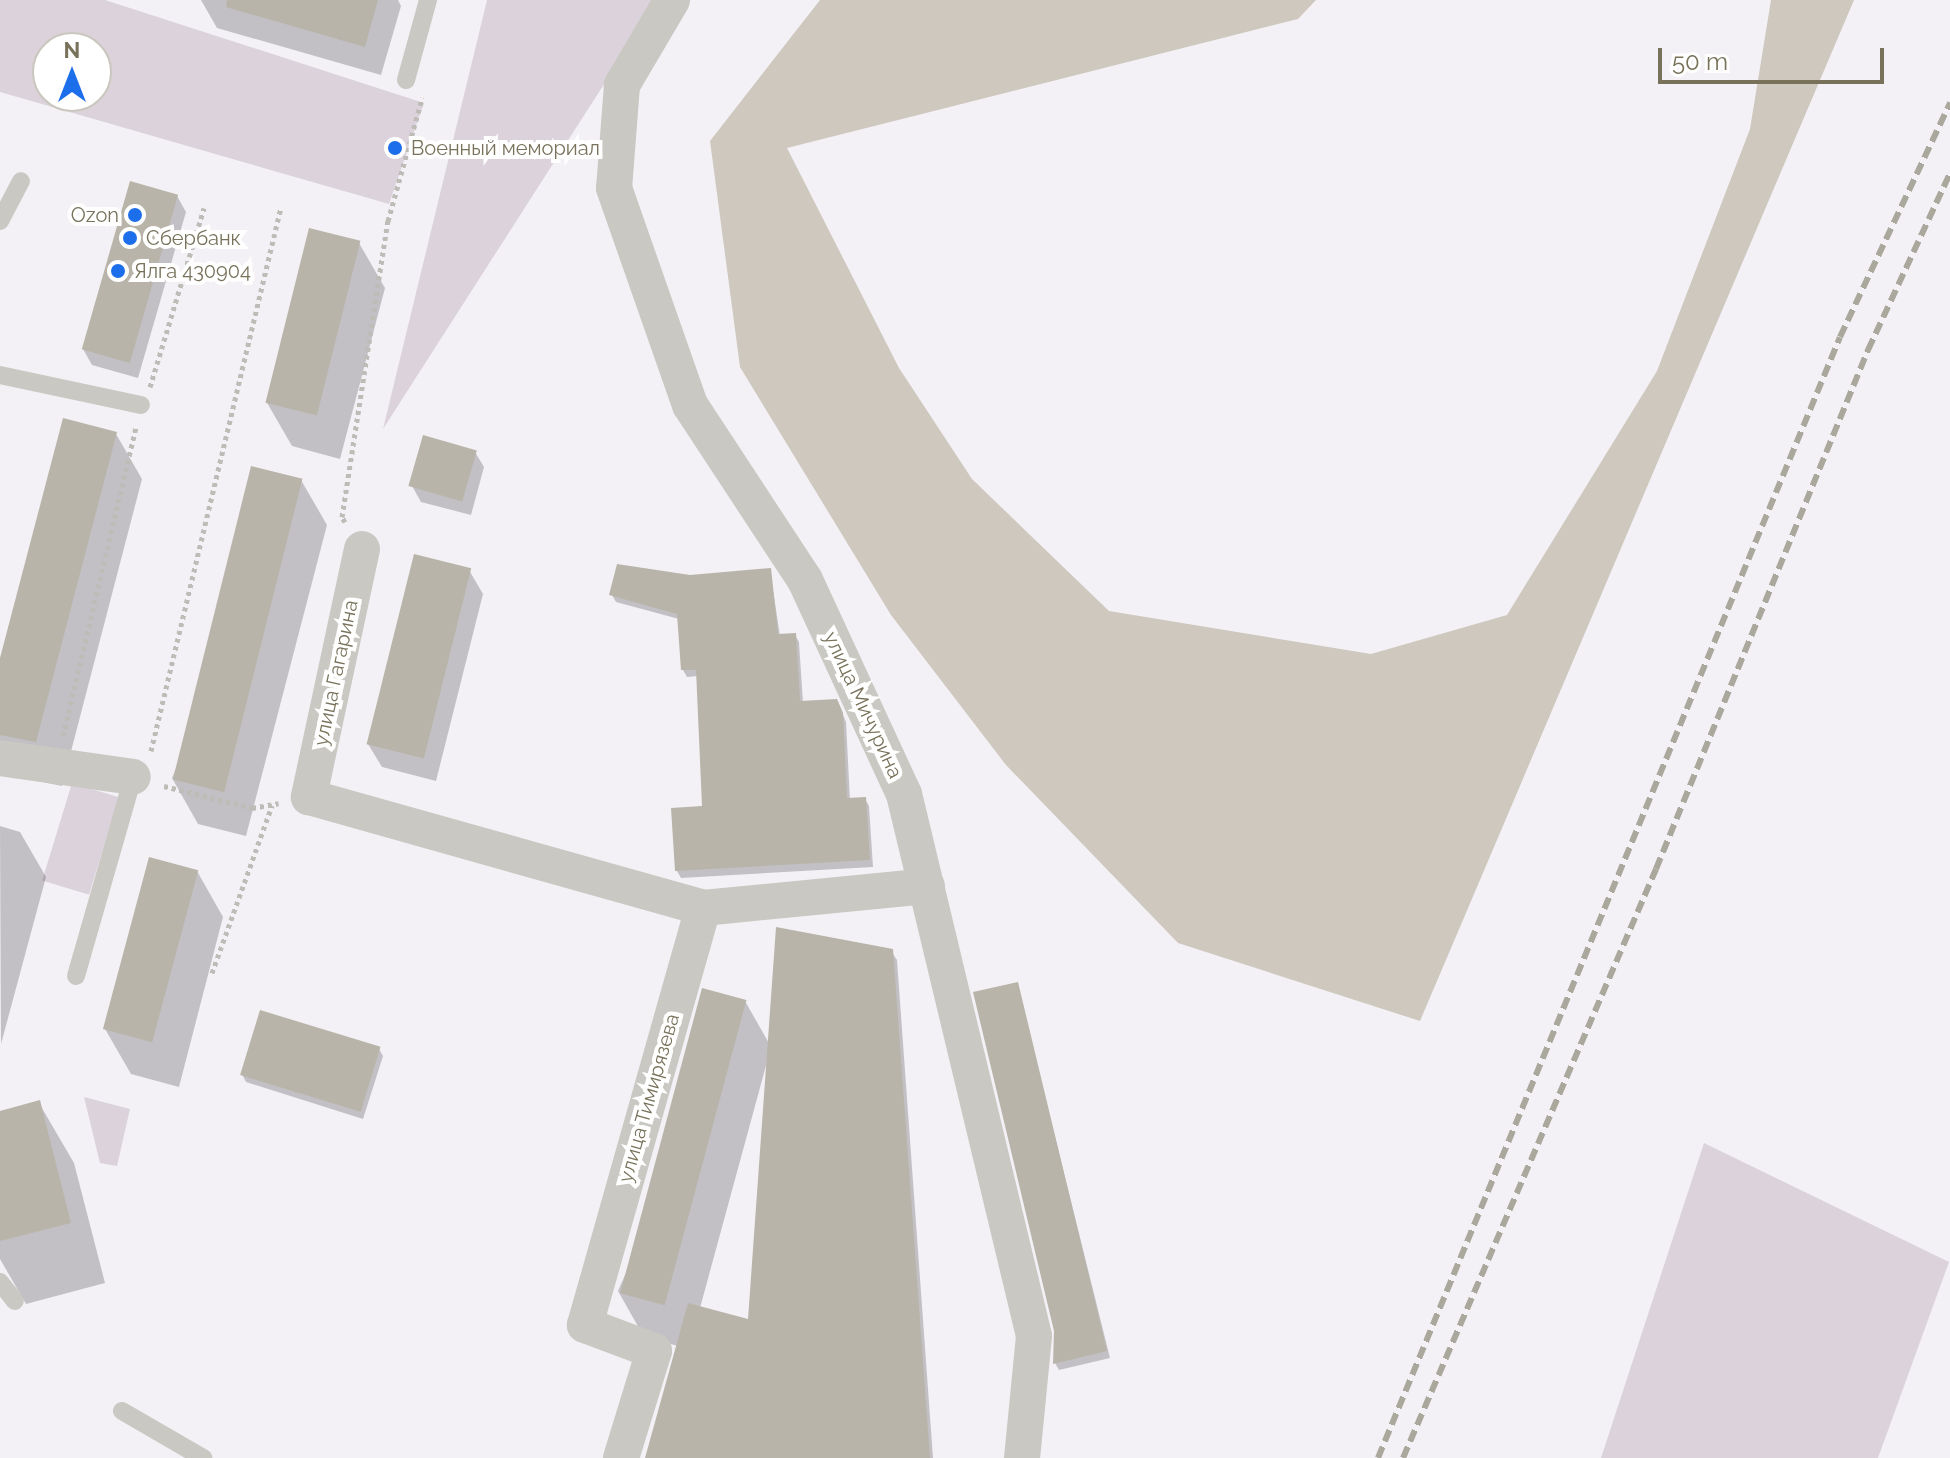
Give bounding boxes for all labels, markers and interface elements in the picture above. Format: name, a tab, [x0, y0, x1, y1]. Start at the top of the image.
north arrow	[32, 32, 112, 112]
scale bar	[1662, 32, 1888, 82]
text: N	[64, 37, 80, 63]
text: 50 m	[1672, 47, 1728, 76]
place label: Военный мемориал	[411, 136, 600, 160]
marker: Военный мемориал	[386, 139, 404, 157]
place label: Ozon	[71, 203, 119, 227]
marker: Ozon	[126, 206, 144, 224]
place label: Сбербанк	[146, 226, 241, 250]
marker: Сбербанк	[121, 229, 139, 247]
place label: Ялга 430904	[134, 259, 251, 283]
marker: Ялга 430904	[109, 262, 127, 280]
street label: улица Гагарина	[309, 598, 363, 748]
street label: улица Мичурина	[819, 628, 907, 782]
street label: улица Тимирязева	[613, 1011, 685, 1185]

